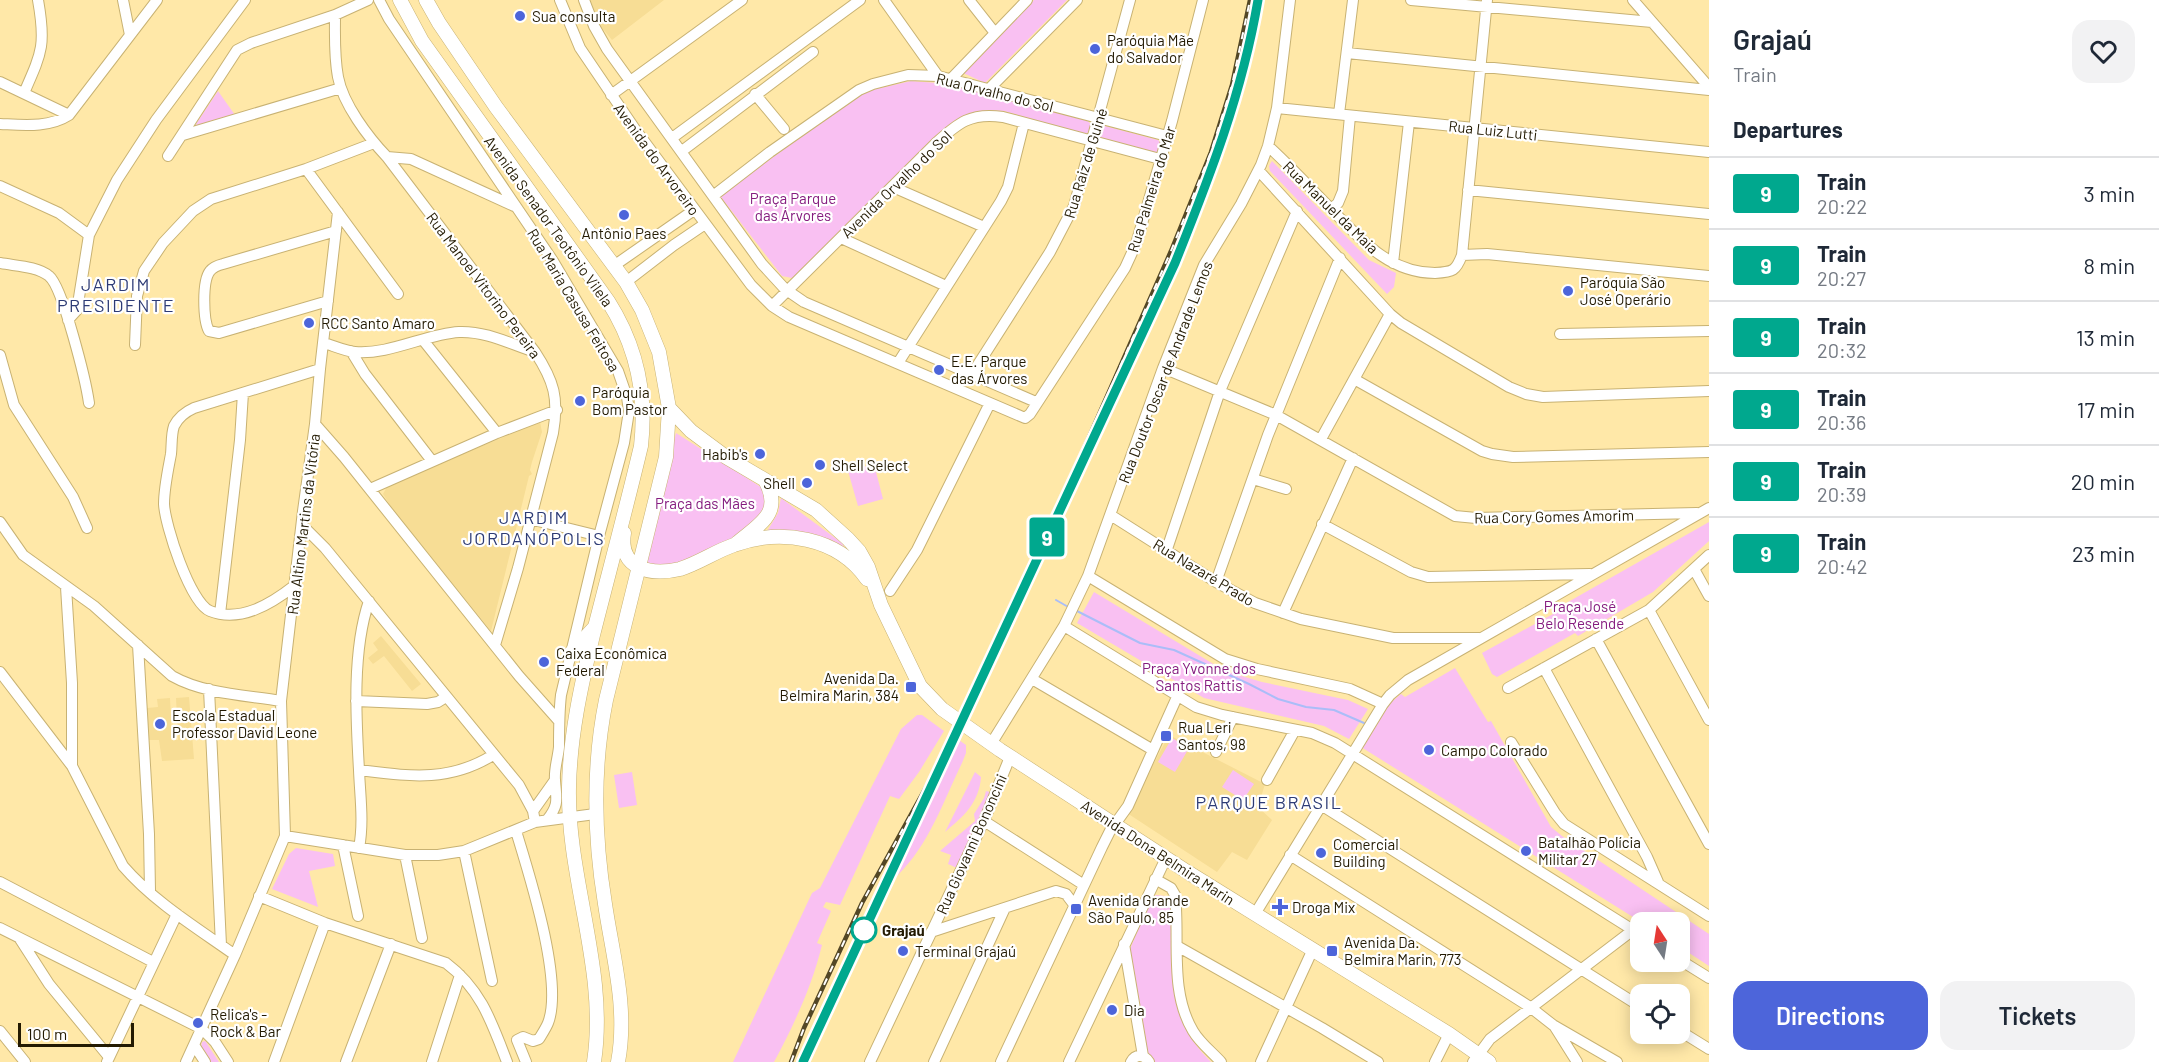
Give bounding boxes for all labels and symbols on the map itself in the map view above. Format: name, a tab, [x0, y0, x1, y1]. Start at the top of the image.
place label: Sua consulta	[532, 7, 615, 25]
marker: Sua consulta	[513, 9, 527, 23]
place label: Paróquia Mãe do Salvador	[1107, 31, 1194, 66]
marker: Paróquia Mãe do Salvador	[1088, 42, 1102, 56]
street label: Rua Orvalho do Sol	[935, 69, 1055, 115]
street label: Avenida do Arvoreiro	[610, 99, 704, 219]
street label: Rua Raiz de Guiné	[1060, 106, 1110, 220]
street label: Rua Luiz Lutti	[1448, 116, 1538, 144]
street label: Rua Palmeira do Mar	[1123, 123, 1179, 254]
street label: Avenida Orvalho do Sol	[837, 127, 955, 241]
street label: Avenida Senador Teotônio Vilela	[481, 132, 617, 310]
street label: Rua Manuel da Maia	[1280, 157, 1382, 257]
park label: Praça Parque das Árvores	[750, 189, 836, 224]
street label: Rua Manoel Vitorino Pereira	[423, 208, 545, 362]
marker: Antônio Paes	[617, 208, 631, 222]
place label: Antônio Paes	[581, 224, 667, 242]
street label: Rua Maria Casusa Feitosa	[524, 225, 624, 375]
street label: Rua Doutor Oscar de Andrade Lemos	[1114, 258, 1216, 486]
district label: JARDIM PRESIDENTE	[57, 273, 175, 316]
place label: Paróquia São José Operário	[1580, 273, 1671, 308]
marker: Paróquia São José Operário	[1561, 284, 1575, 298]
place label: RCC Santo Amaro	[321, 314, 435, 332]
marker: RCC Santo Amaro	[302, 316, 316, 330]
place label: E.E. Parque das Árvores	[951, 352, 1028, 387]
marker: E.E. Parque das Árvores	[932, 363, 946, 377]
place label: Paróquia Bom Pastor	[592, 383, 668, 418]
marker: Paróquia Bom Pastor	[573, 394, 587, 408]
street label: Rua Altino Martins da Vitória	[283, 432, 323, 616]
place label: Habib's	[702, 445, 748, 463]
marker: Habib's	[753, 447, 767, 461]
place label: Shell Select	[832, 456, 908, 474]
marker: Shell Select	[813, 458, 827, 472]
place label: Shell	[763, 474, 795, 492]
marker: Shell	[800, 476, 814, 490]
park label: Praça das Mães	[655, 494, 755, 512]
district label: JARDIM JORDANÓPOLIS	[463, 506, 605, 549]
street label: Rua Cory Gomes Amorim	[1474, 506, 1634, 526]
line badge: 9	[1028, 518, 1066, 556]
street label: Rua Nazaré Prado	[1150, 535, 1258, 609]
park label: Praça José Belo Resende	[1536, 597, 1624, 632]
place label: Caixa Econômica Federal	[556, 644, 667, 679]
marker: Caixa Econômica Federal	[537, 655, 551, 669]
park label: Praça Yvonne dos Santos Rattis	[1142, 659, 1256, 694]
place label: Avenida Da. Belmira Marin, 384	[780, 669, 899, 704]
marker: Avenida Da. Belmira Marin, 384	[904, 680, 918, 694]
place label: Escola Estadual Professor David Leone	[172, 706, 317, 741]
marker: Escola Estadual Professor David Leone	[153, 717, 167, 731]
place label: Rua Leri Santos, 98	[1178, 718, 1246, 753]
marker: Rua Leri Santos, 98	[1159, 729, 1173, 743]
place label: Campo Colorado	[1441, 741, 1548, 759]
marker: Campo Colorado	[1422, 743, 1436, 757]
street label: Rua Giovanni Bononcini	[932, 771, 1010, 917]
district label: PARQUE BRASIL	[1196, 791, 1342, 813]
street label: Avenida Dona Belmira Marin	[1078, 796, 1238, 908]
place label: Batalhão Polícia Militar 27	[1538, 833, 1641, 868]
place label: Comercial Building	[1333, 835, 1399, 870]
marker: Batalhão Polícia Militar 27	[1519, 844, 1533, 858]
marker: Comercial Building	[1314, 846, 1328, 860]
place label: Avenida Grande São Paulo, 85	[1088, 891, 1189, 926]
place label: Droga Mix	[1292, 898, 1355, 916]
marker: Droga Mix	[1273, 900, 1287, 914]
marker: Avenida Grande São Paulo, 85	[1069, 902, 1083, 916]
north arrow	[1630, 912, 1690, 972]
marker: Grajaú	[851, 917, 877, 943]
place label: Grajaú	[882, 921, 925, 939]
place label: Avenida Da. Belmira Marin, 773	[1344, 933, 1462, 968]
place label: Terminal Grajaú	[915, 942, 1016, 960]
marker: Terminal Grajaú	[896, 944, 910, 958]
marker: Avenida Da. Belmira Marin, 773	[1325, 944, 1339, 958]
place label: Dia	[1124, 1001, 1145, 1019]
marker: Dia	[1105, 1003, 1119, 1017]
place label: Relica's - Rock & Bar	[210, 1005, 281, 1040]
marker: Relica's - Rock & Bar	[191, 1016, 205, 1030]
scale bar	[18, 1020, 134, 1048]

